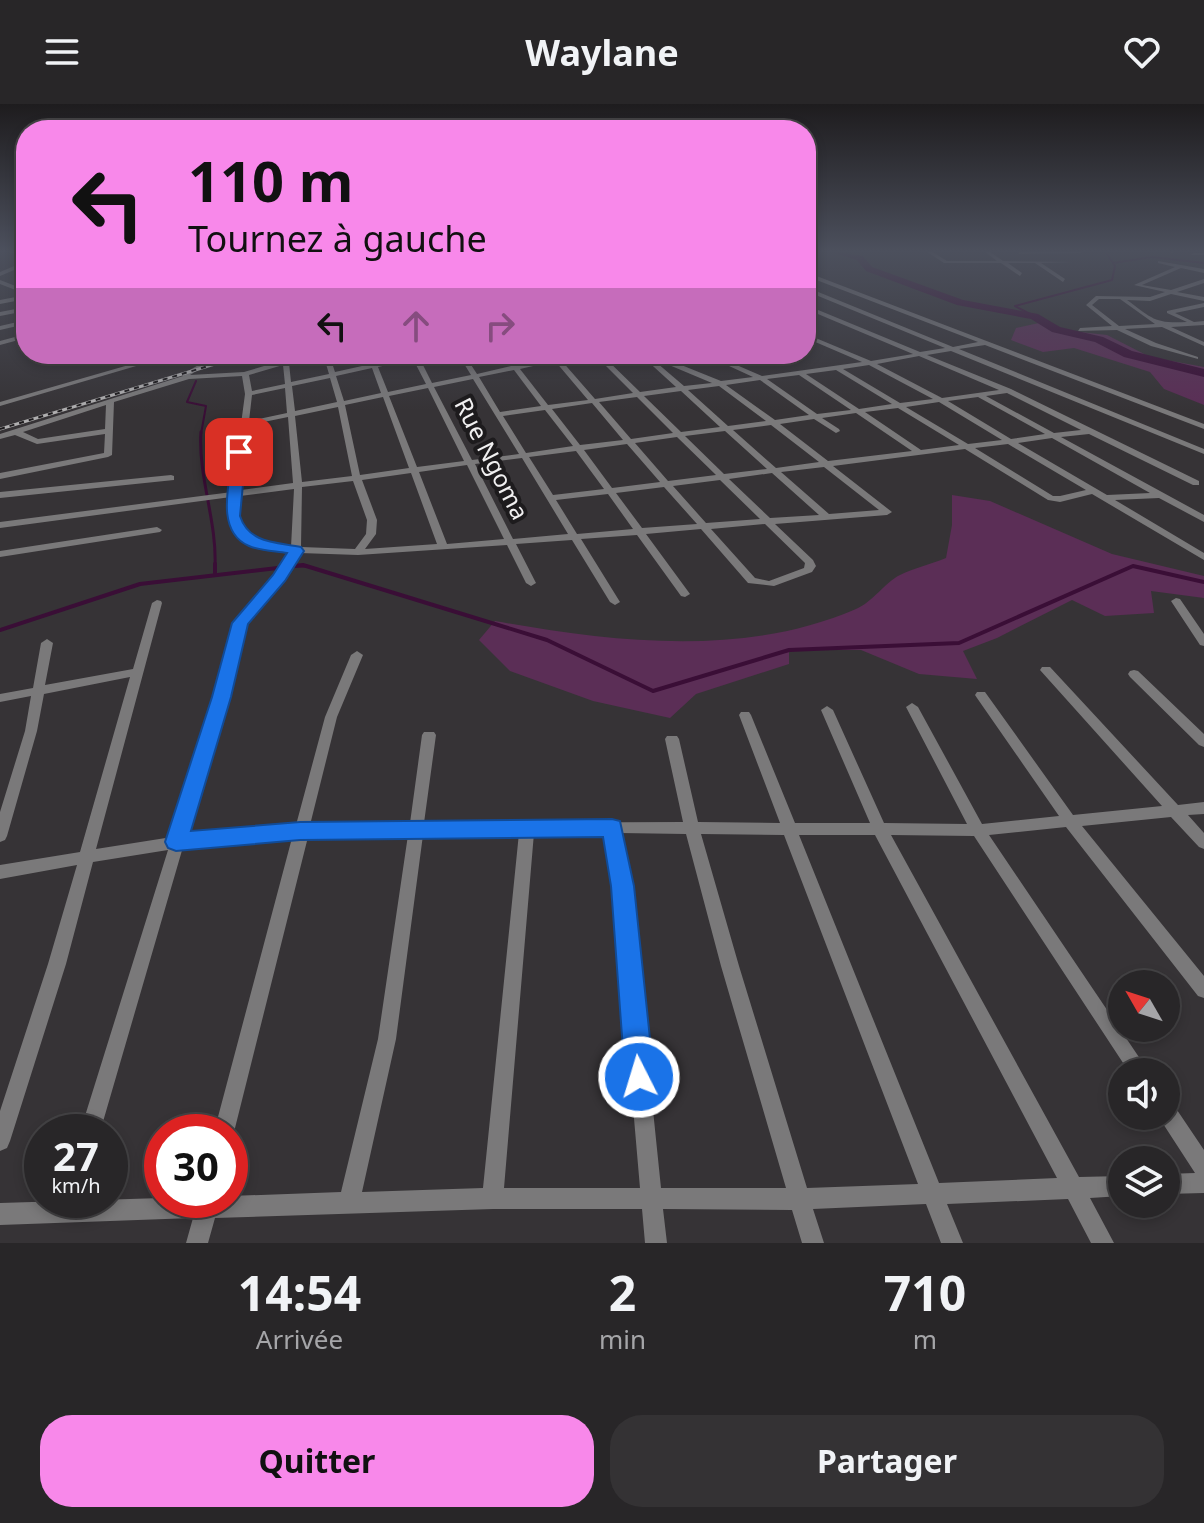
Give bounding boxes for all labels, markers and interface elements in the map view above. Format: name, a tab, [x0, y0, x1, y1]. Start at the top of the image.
text: Waylane	[525, 28, 679, 77]
icon: menu	[40, 30, 84, 74]
icon: heart	[1120, 30, 1164, 74]
text: 110 m	[188, 142, 353, 218]
icon: left	[56, 152, 160, 256]
text: Tournez à gauche	[188, 214, 487, 263]
icon: left	[310, 304, 354, 348]
icon: ahead	[394, 304, 438, 348]
icon: right	[478, 304, 522, 348]
street label: Rue Ngoma	[447, 392, 537, 525]
pin	[205, 418, 273, 486]
icon: arrive	[217, 430, 261, 474]
north arrow	[1108, 970, 1180, 1042]
map controls	[1108, 970, 1180, 1218]
position arrow	[597, 1035, 681, 1119]
button: sound	[1108, 1058, 1180, 1130]
speed limit sign: 30	[144, 1114, 248, 1218]
text: 27	[53, 1128, 99, 1183]
button: layers	[1108, 1146, 1180, 1218]
text: km/h	[51, 1172, 101, 1199]
text: 14:54	[238, 1260, 361, 1325]
text: 2	[609, 1260, 636, 1325]
text: 710	[884, 1260, 966, 1325]
text: Arrivée	[256, 1321, 343, 1357]
text: min	[599, 1321, 646, 1357]
text: m	[913, 1321, 937, 1357]
button: Quitter	[40, 1415, 594, 1507]
button: Partager	[610, 1415, 1164, 1507]

